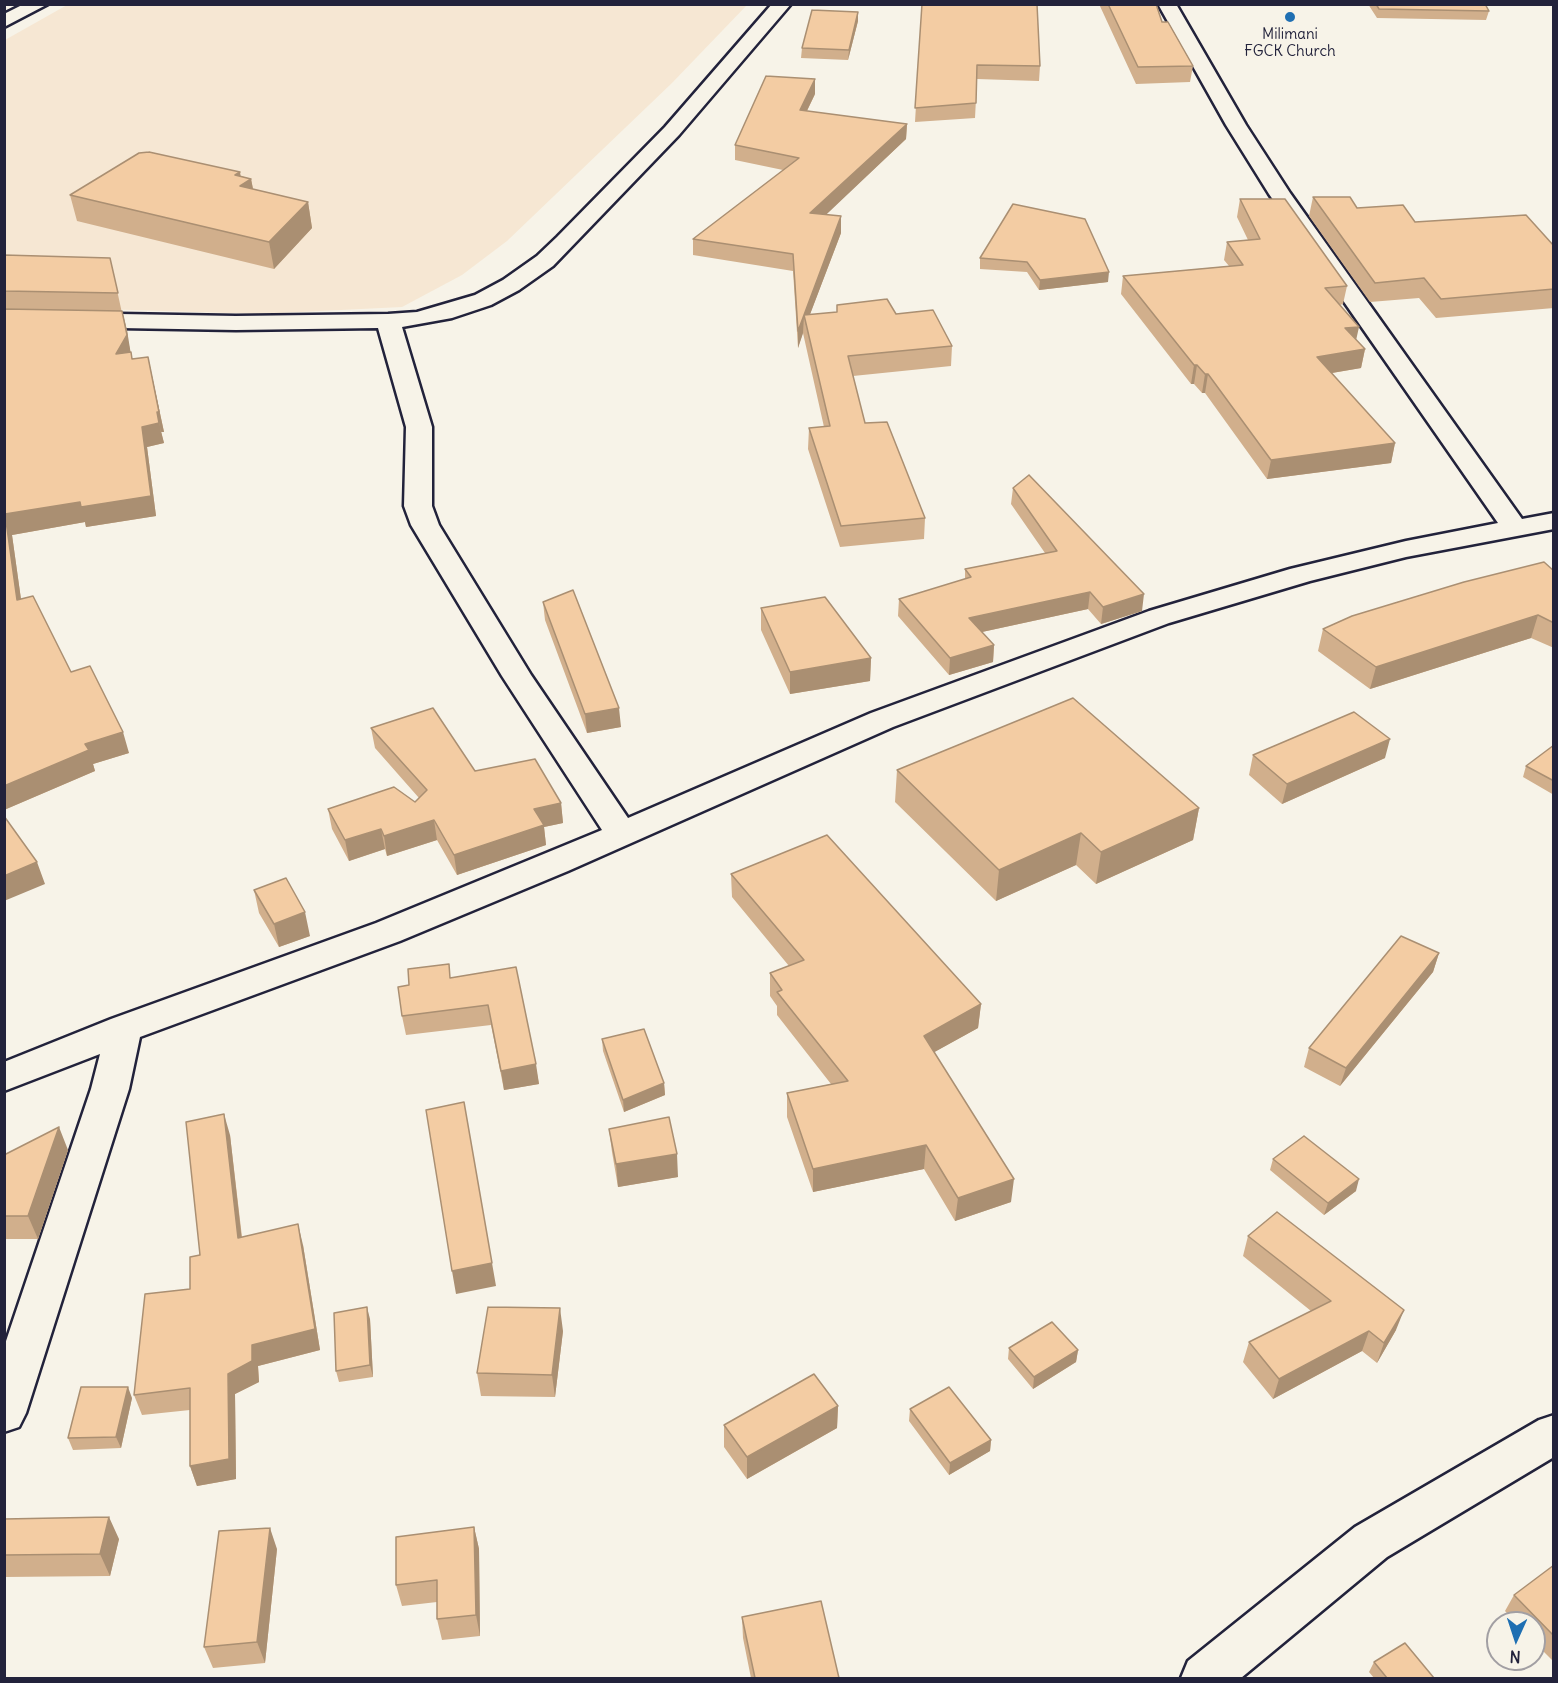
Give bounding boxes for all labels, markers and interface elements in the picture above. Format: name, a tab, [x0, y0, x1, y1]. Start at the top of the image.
marker: Milimani FGCK Church	[1283, 10, 1297, 24]
place label: Milimani FGCK Church	[1244, 26, 1336, 61]
north arrow	[1486, 1611, 1546, 1671]
text: N	[1509, 1647, 1521, 1667]

